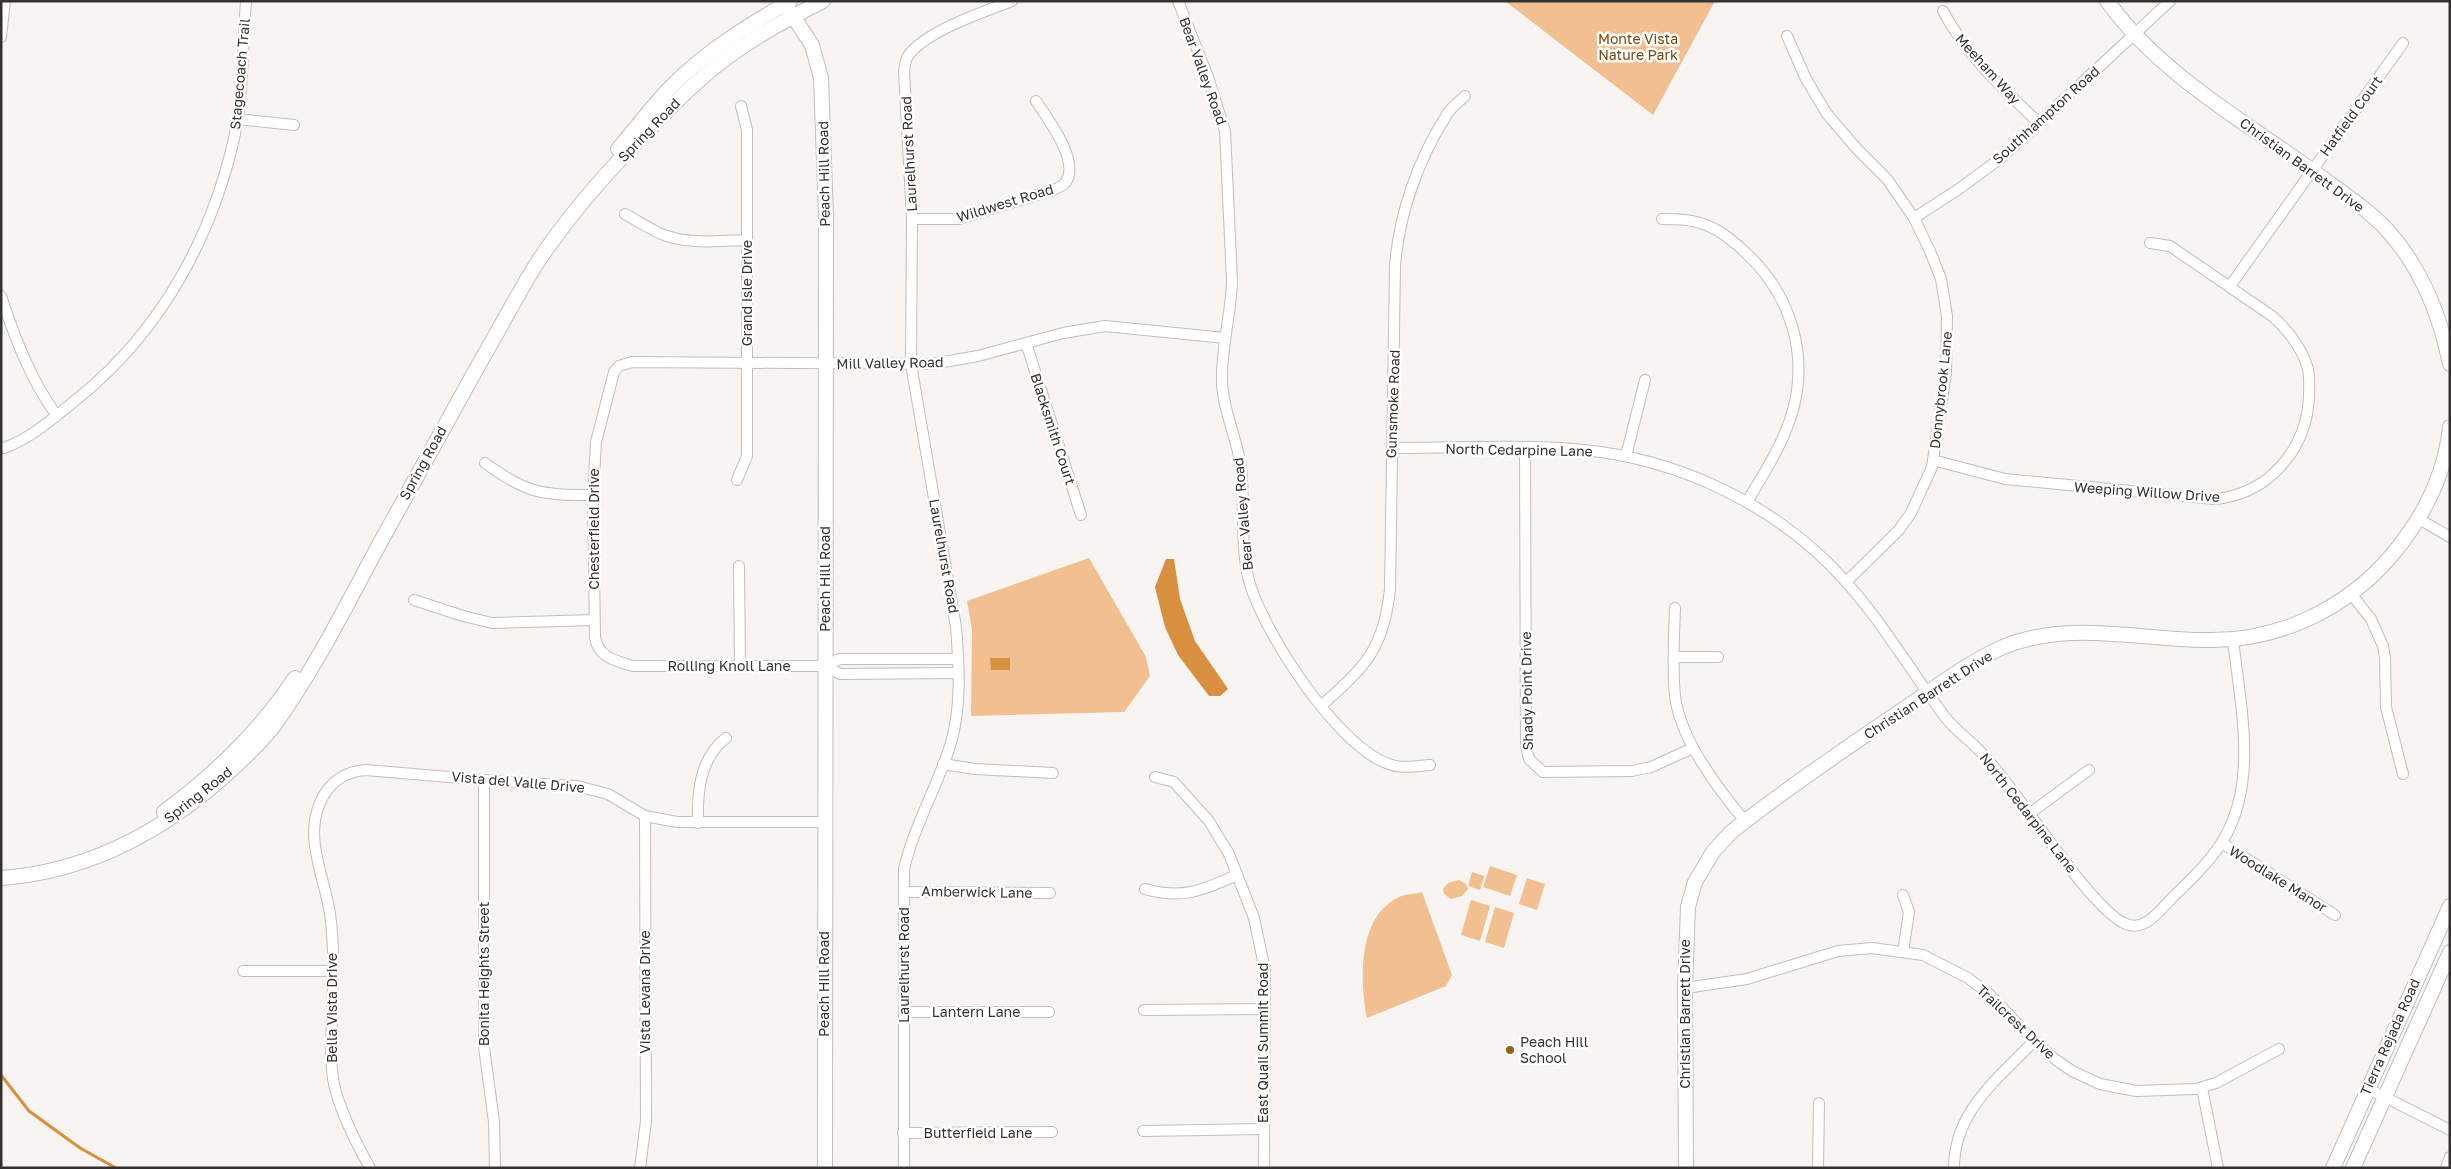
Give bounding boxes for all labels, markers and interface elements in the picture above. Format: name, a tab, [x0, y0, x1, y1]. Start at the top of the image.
street label: Bear Valley Road	[1176, 15, 1231, 127]
street label: Stagecoach Trail	[226, 18, 253, 130]
park label: Monte Vista Nature Park	[1598, 30, 1678, 63]
street label: Meeham Way	[1952, 30, 2025, 108]
street label: Southhampton Road	[1989, 62, 2103, 167]
street label: Hatfield Court	[2316, 72, 2385, 159]
street label: Spring Road	[614, 94, 683, 165]
street label: Laurelhurst Road	[897, 96, 920, 212]
street label: Christian Barrett Drive	[2237, 114, 2368, 215]
street label: Peach Hill Road	[814, 121, 833, 227]
street label: Wildwest Road	[954, 180, 1055, 225]
street label: Grand Isle Drive	[738, 240, 755, 346]
street label: Donnybrook Lane	[1926, 330, 1955, 449]
street label: Gunsmoke Road	[1382, 349, 1403, 459]
street label: Mill Valley Road	[836, 353, 944, 372]
street label: Blacksmith Court	[1027, 371, 1080, 487]
street label: Spring Road	[395, 423, 450, 503]
street label: North Cedarpine Lane	[1445, 440, 1593, 459]
street label: Bear Valley Road	[1229, 457, 1256, 571]
street label: Chesterfield Drive	[585, 468, 602, 590]
street label: Weeping Willow Drive	[2074, 478, 2220, 505]
street label: Laurelhurst Road	[926, 497, 963, 614]
street label: Peach Hill Road	[816, 526, 833, 632]
street label: Shady Point Drive	[1517, 631, 1536, 751]
street label: Christian Barrett Drive	[1860, 647, 1995, 742]
street label: Rolling Knoll Lane	[667, 657, 791, 674]
street label: North Cedarpine Lane	[1976, 749, 2080, 876]
street label: Spring Road	[160, 763, 235, 826]
street label: Vista del Valle Drive	[451, 767, 585, 796]
street label: Woodlake Manor	[2226, 842, 2331, 916]
street label: Amberwick Lane	[921, 882, 1033, 901]
street label: Bonita Heights Street	[475, 902, 492, 1046]
street label: Laurelhurst Road	[895, 907, 912, 1023]
street label: Vista Levana Drive	[636, 930, 653, 1054]
street label: Peach Hill Road	[815, 931, 832, 1037]
street label: Christian Barrett Drive	[1676, 939, 1693, 1089]
street label: Bella Vista Drive	[323, 953, 340, 1063]
street label: East Quail Summit Road	[1254, 963, 1271, 1123]
street label: Tierra Rejada Road	[2356, 976, 2423, 1098]
street label: Trailcrest Drive	[1974, 981, 2059, 1062]
street label: Lantern Lane	[932, 1003, 1020, 1020]
place label: Peach Hill School	[1520, 1033, 1588, 1066]
marker: Peach Hill School	[1504, 1044, 1516, 1056]
street label: Butterfield Lane	[924, 1124, 1032, 1141]

